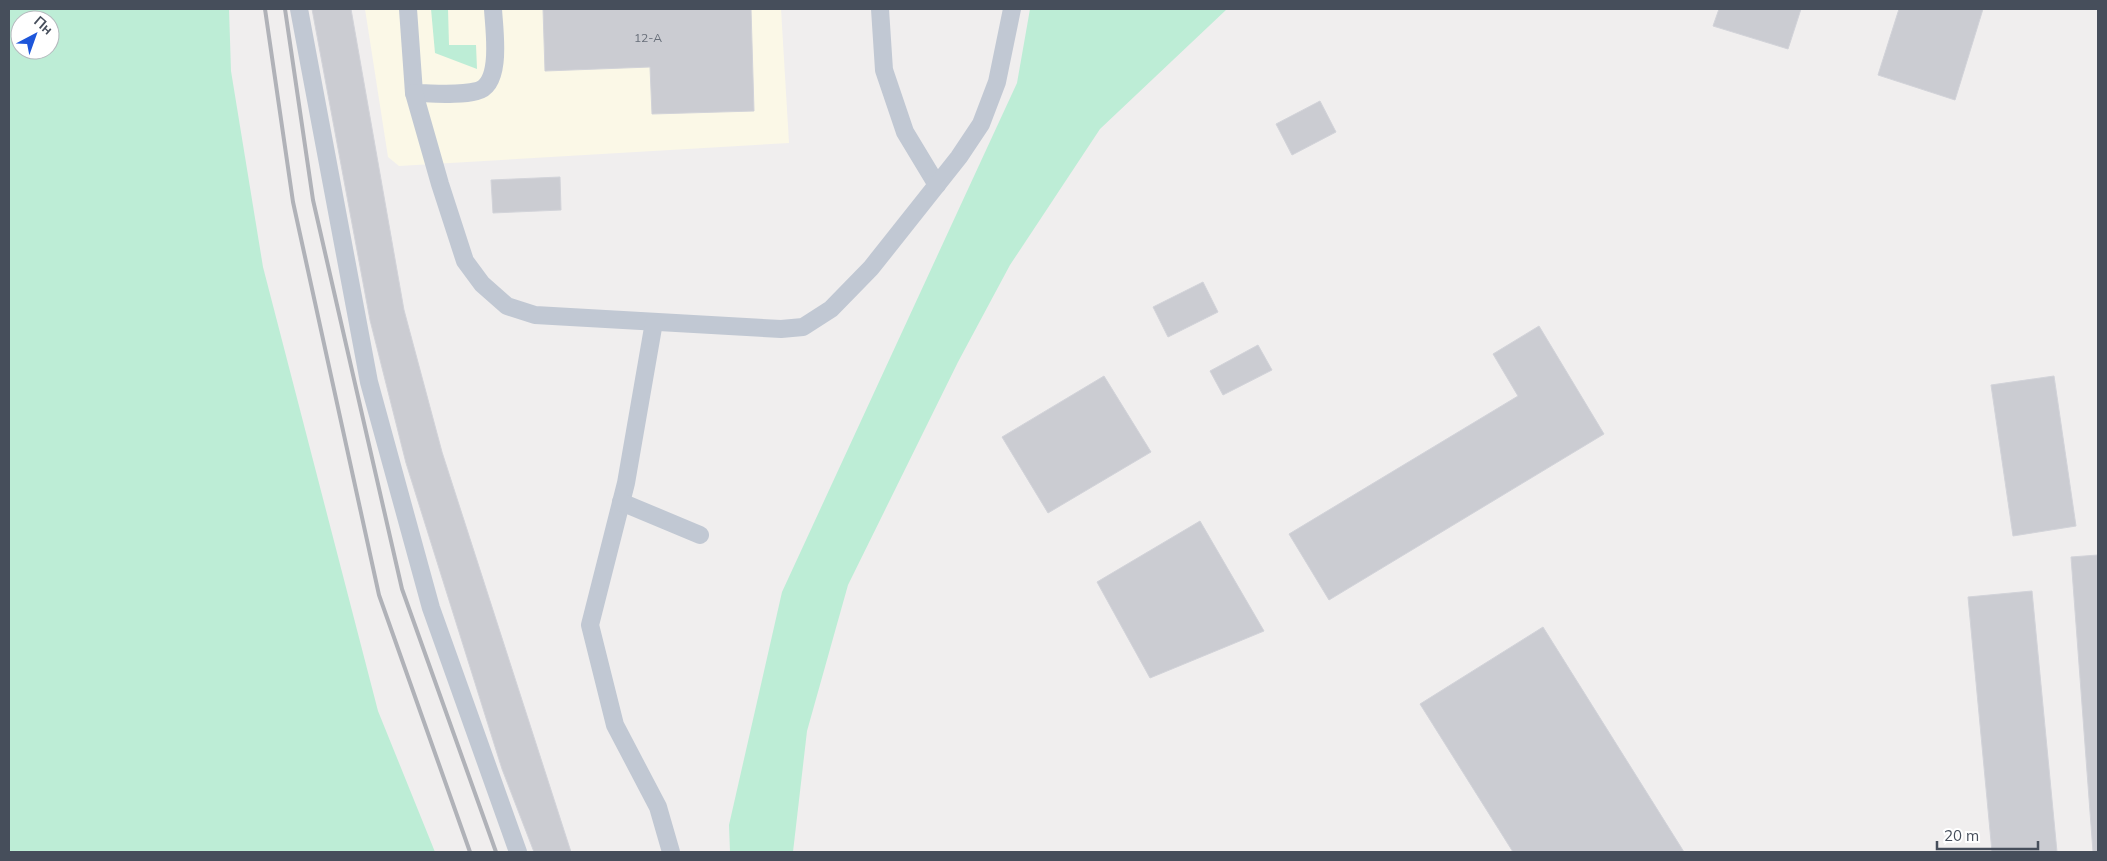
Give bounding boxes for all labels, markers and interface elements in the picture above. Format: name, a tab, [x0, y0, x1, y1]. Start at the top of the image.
north arrow	[10, 10, 60, 60]
text: Пн	[30, 12, 57, 38]
house number: 12-А	[634, 30, 662, 45]
scale bar	[1937, 818, 2038, 850]
text: 20 m	[1944, 826, 1979, 845]

